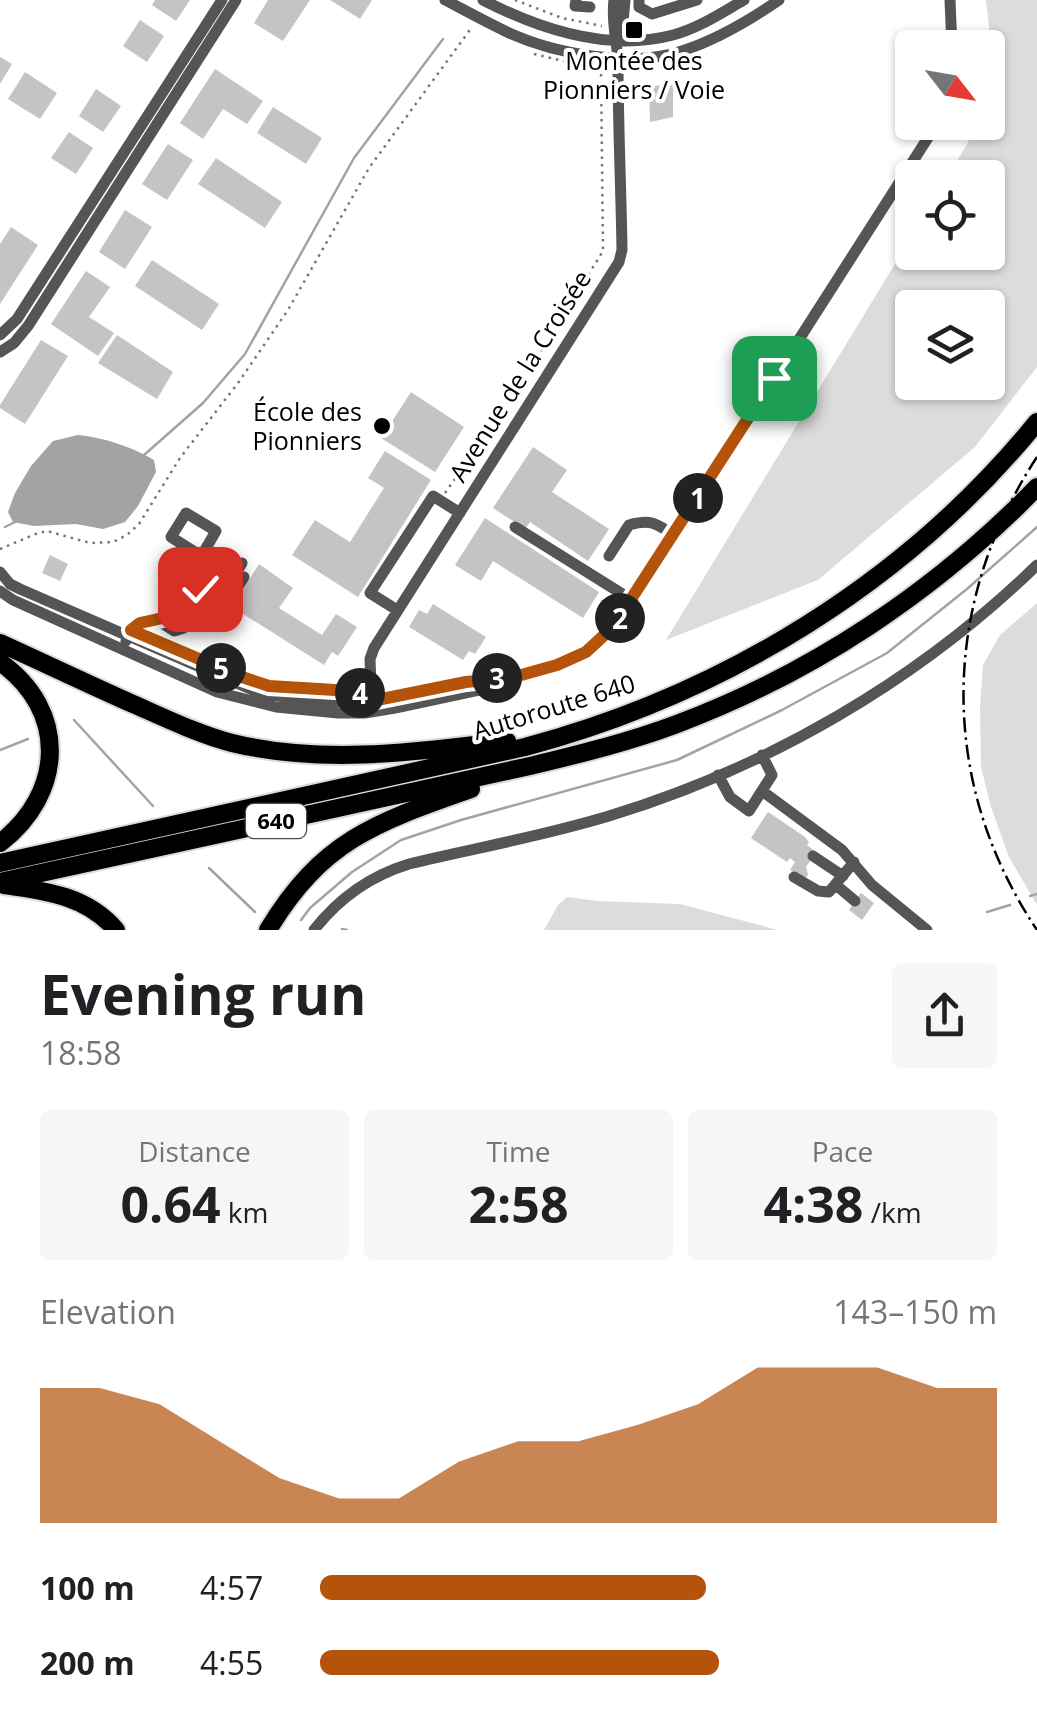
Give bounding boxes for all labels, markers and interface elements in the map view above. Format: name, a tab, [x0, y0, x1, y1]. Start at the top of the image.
marker: Montée des Pionniers / Voie	[623, 19, 645, 41]
north arrow	[895, 30, 1005, 140]
map controls	[895, 30, 1005, 400]
place label: Montée des Pionniers / Voie	[543, 43, 725, 106]
button: locate	[895, 160, 1005, 270]
street label: Avenue de la Croisée	[440, 263, 598, 488]
button: layers	[895, 290, 1005, 400]
pin	[732, 336, 817, 421]
icon: arrive	[747, 351, 802, 406]
place label: École des Pionniers	[252, 394, 362, 457]
marker: École des Pionniers	[371, 415, 393, 437]
pin: 1	[673, 473, 723, 523]
text: 1	[690, 479, 706, 517]
pin	[158, 547, 243, 632]
icon: check	[173, 562, 228, 617]
pin: 2	[595, 593, 645, 643]
text: 2	[612, 599, 628, 637]
pin: 5	[196, 643, 246, 693]
text: 5	[213, 649, 229, 687]
pin: 3	[472, 653, 522, 703]
text: 3	[489, 659, 505, 697]
street label: Autoroute 640	[468, 665, 639, 747]
pin: 4	[335, 668, 385, 718]
text: 4	[352, 674, 368, 712]
road number: 640	[246, 804, 306, 838]
text: Evening run	[40, 956, 366, 1031]
button: share	[892, 963, 997, 1068]
text: 18:58	[40, 1031, 122, 1074]
text: Distance	[138, 1132, 251, 1170]
text: Time	[486, 1132, 551, 1170]
text: Pace	[812, 1132, 873, 1170]
text: 0.64	[121, 1170, 221, 1238]
text: 2:58	[468, 1170, 569, 1238]
text: 4:38	[763, 1170, 863, 1238]
text: km	[221, 1193, 268, 1231]
text: /km	[863, 1193, 922, 1231]
text: Elevation	[40, 1290, 176, 1333]
text: 143–150 m	[833, 1290, 997, 1333]
text: 100 m	[40, 1566, 135, 1609]
text: 4:57	[200, 1566, 263, 1609]
text: 200 m	[40, 1641, 135, 1684]
text: 4:55	[200, 1641, 263, 1684]

